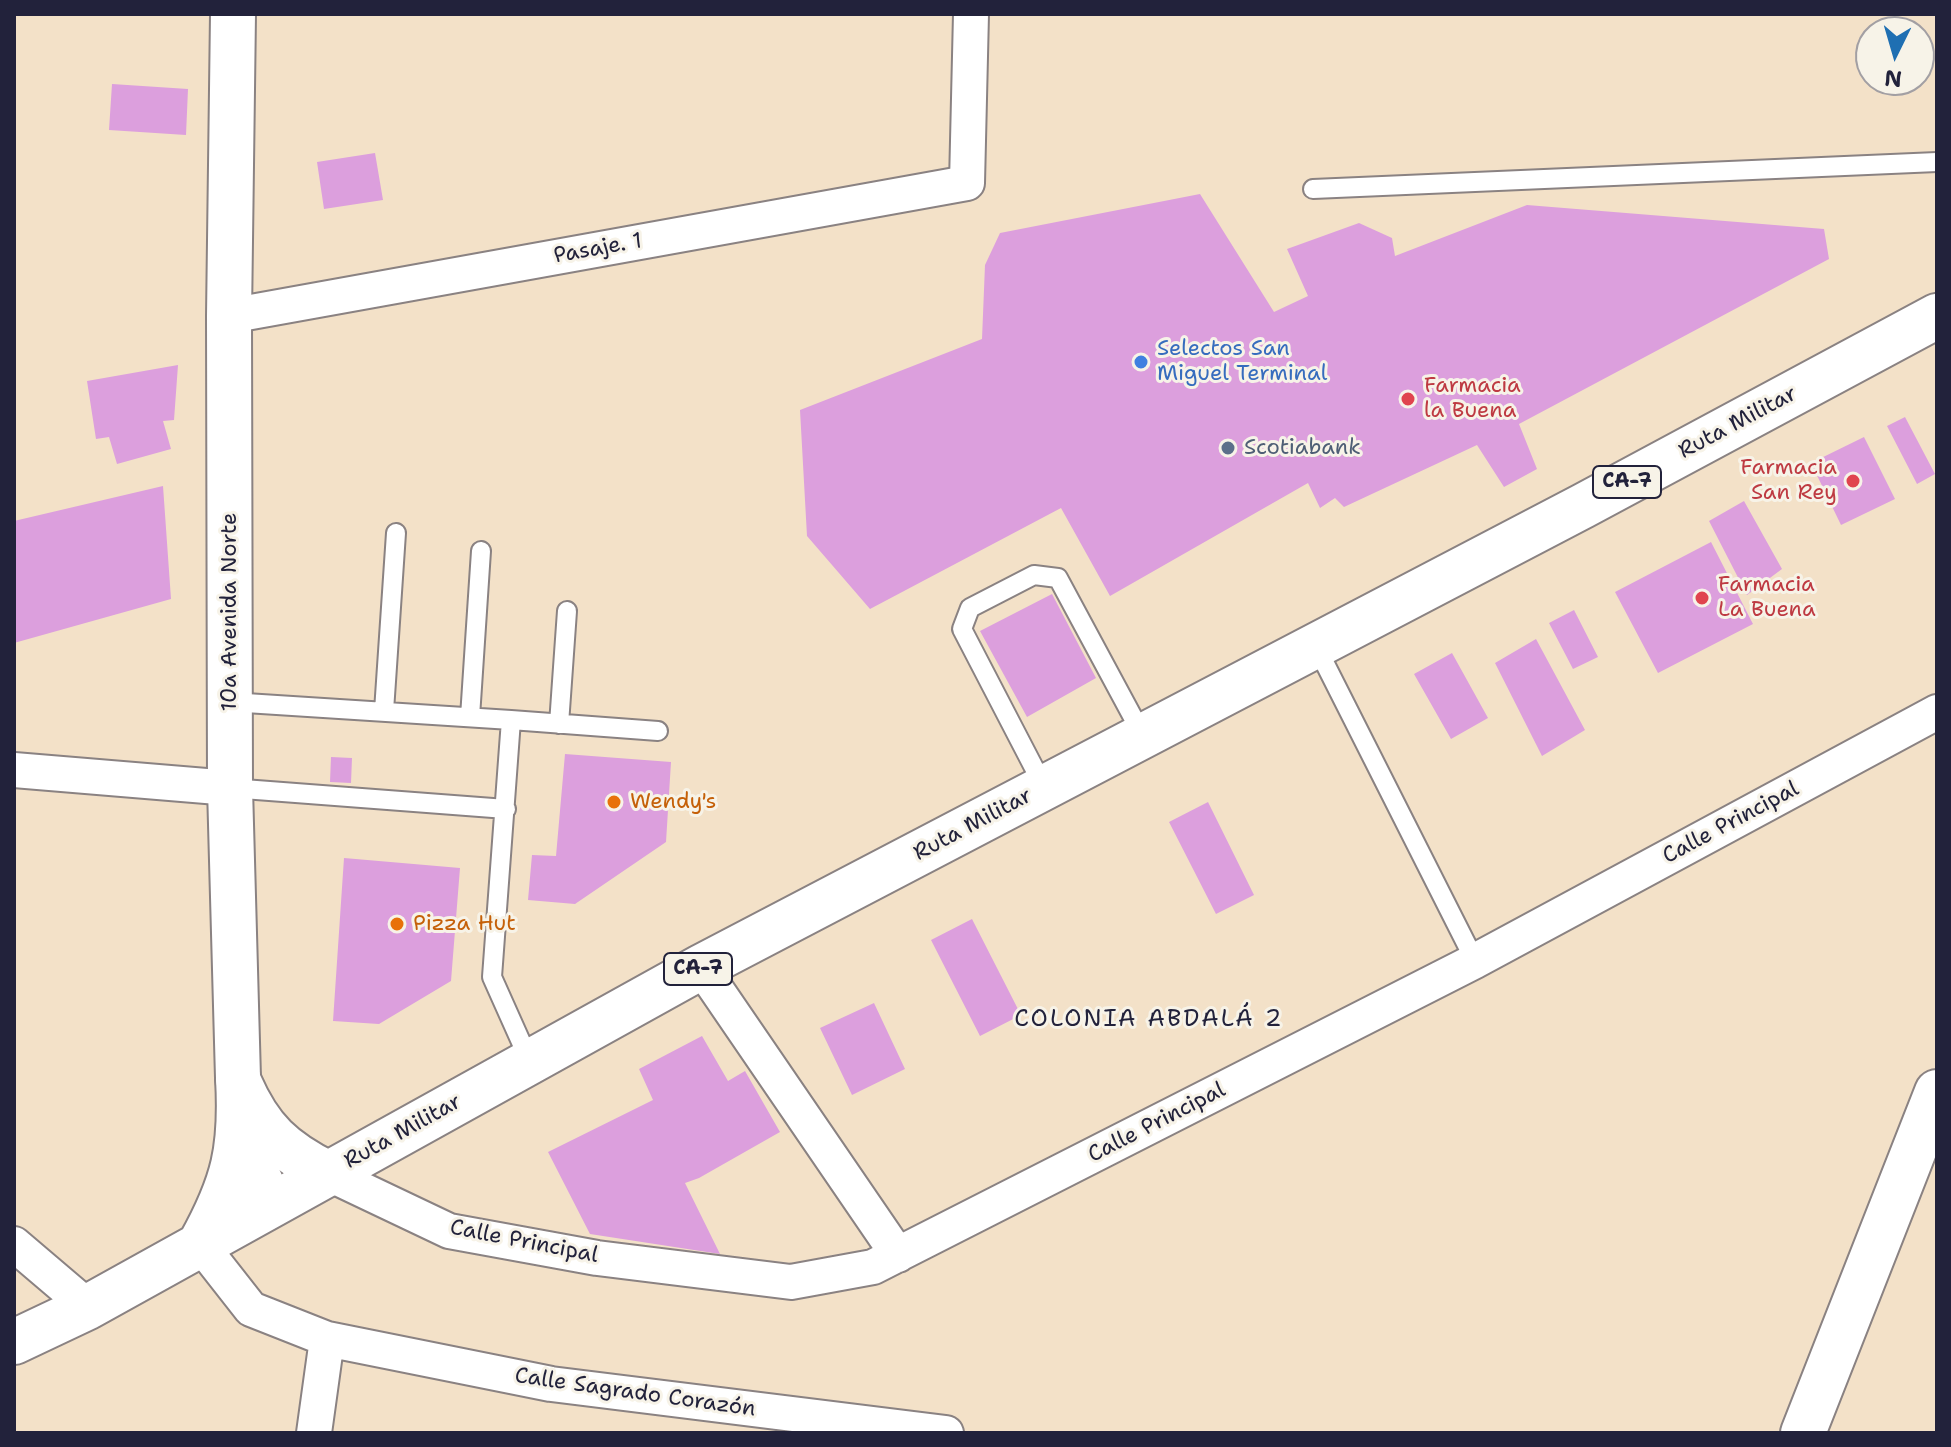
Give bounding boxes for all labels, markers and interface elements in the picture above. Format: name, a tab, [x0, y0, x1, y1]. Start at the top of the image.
north arrow	[1855, 16, 1935, 96]
text: N	[1883, 63, 1903, 94]
street label: Pasaje. 1	[552, 228, 644, 270]
place label: Selectos San Miguel Terminal	[1157, 336, 1327, 388]
marker: Selectos San Miguel Terminal	[1132, 353, 1150, 371]
place label: Farmacia la Buena	[1424, 373, 1521, 424]
street label: Ruta Militar	[1674, 381, 1802, 465]
marker: Farmacia la Buena	[1399, 390, 1417, 408]
place label: Scotiabank	[1244, 435, 1361, 461]
marker: Scotiabank	[1219, 439, 1237, 457]
place label: Farmacia San Rey	[1740, 455, 1837, 506]
road number: CA-7	[1593, 466, 1661, 498]
marker: Farmacia San Rey	[1844, 472, 1862, 490]
street label: 10a Avenida Norte	[217, 513, 243, 711]
place label: Farmacia La Buena	[1718, 572, 1816, 624]
marker: Farmacia La Buena	[1693, 589, 1711, 607]
street label: Calle Principal	[1658, 776, 1804, 870]
street label: Ruta Militar	[909, 783, 1037, 867]
place label: Wendy's	[630, 789, 717, 815]
marker: Wendy's	[605, 793, 623, 811]
place label: Pizza Hut	[413, 911, 516, 937]
marker: Pizza Hut	[388, 915, 406, 933]
road number: CA-7	[664, 953, 732, 985]
district label: COLONIA ABDALÁ 2	[1014, 1006, 1284, 1034]
street label: Calle Principal	[1084, 1077, 1230, 1169]
street label: Ruta Militar	[340, 1089, 466, 1175]
street label: Calle Principal	[448, 1215, 600, 1269]
street label: Calle Sagrado Corazón	[513, 1363, 757, 1423]

